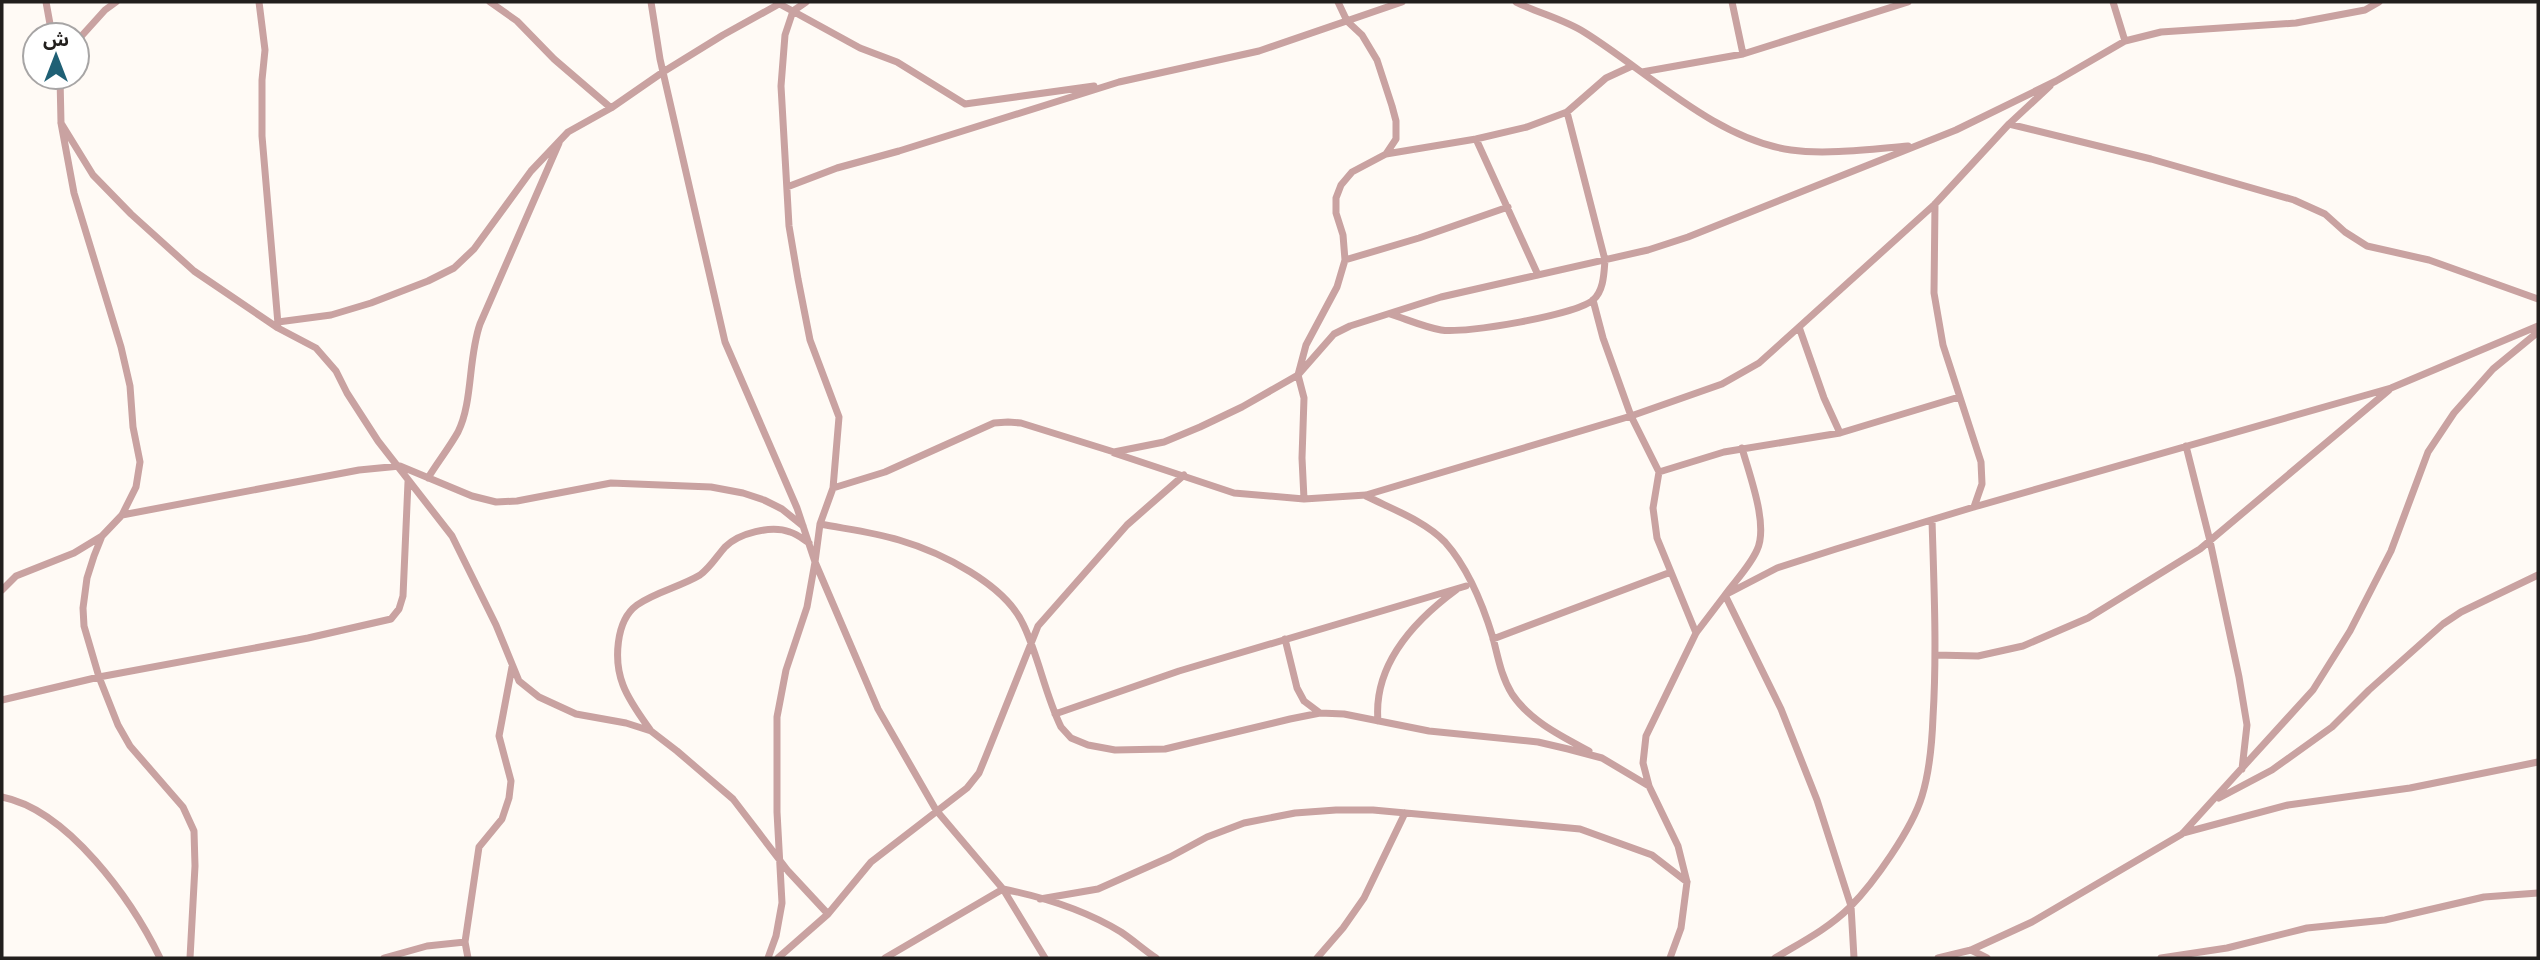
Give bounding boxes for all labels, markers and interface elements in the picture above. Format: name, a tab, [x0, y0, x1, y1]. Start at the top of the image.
north arrow	[21, 21, 91, 91]
text: ش	[43, 27, 69, 53]

